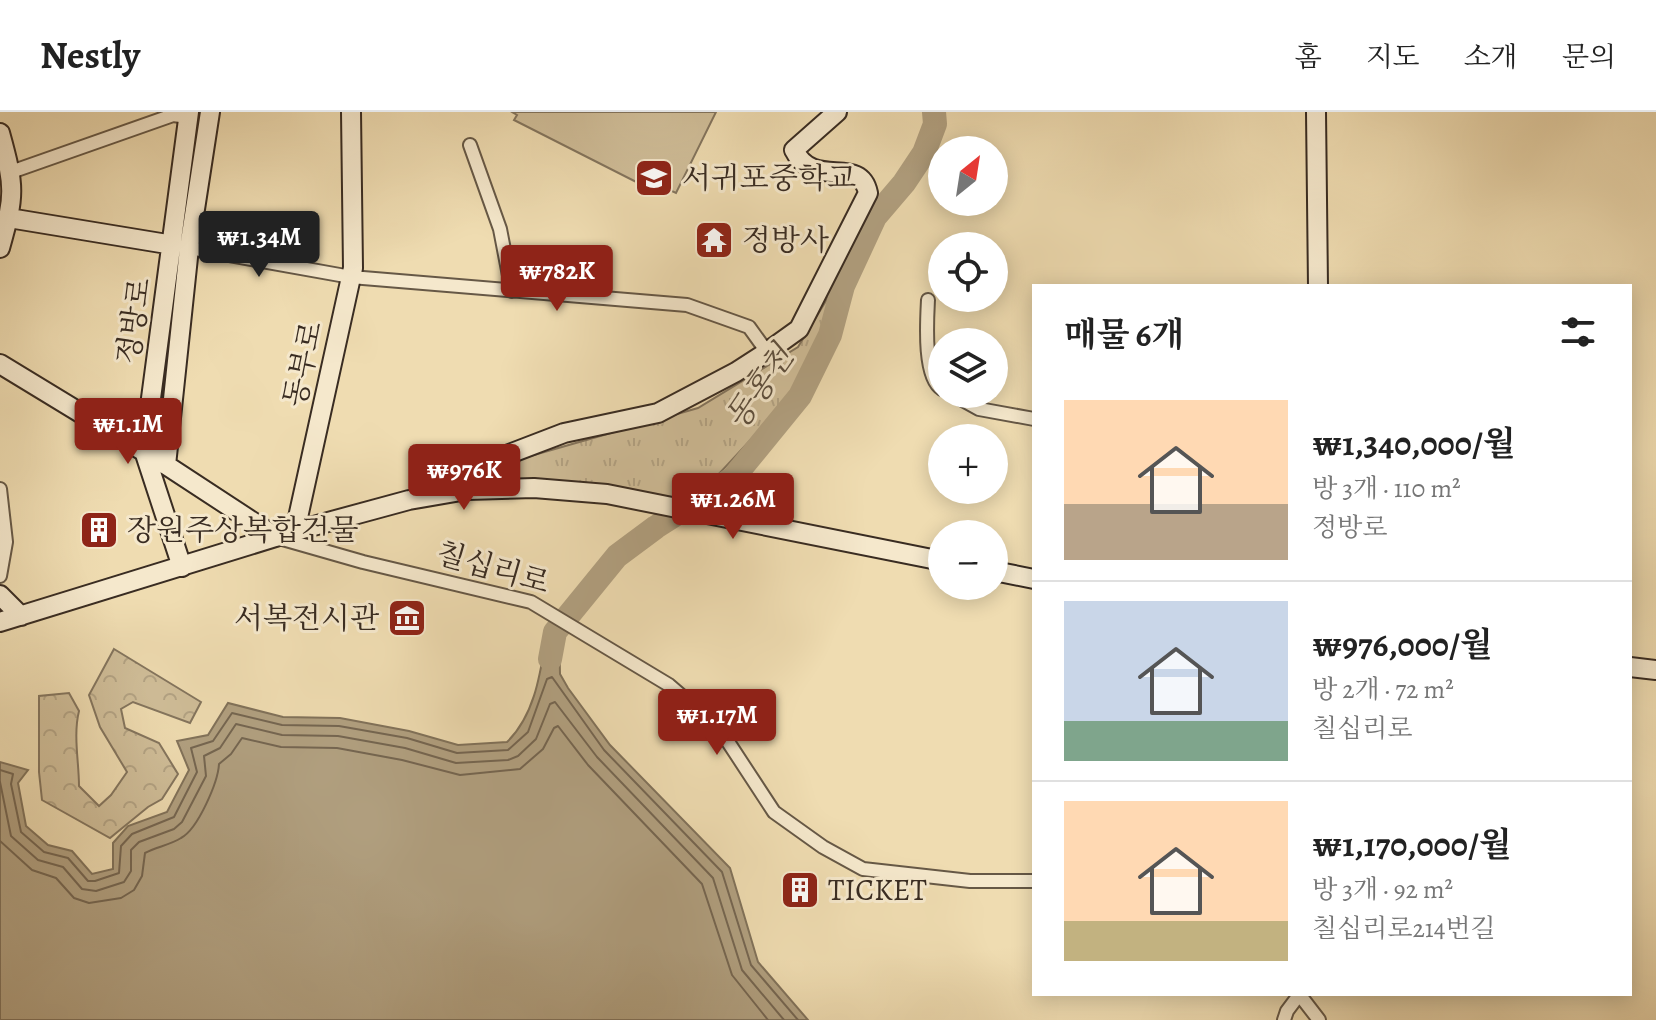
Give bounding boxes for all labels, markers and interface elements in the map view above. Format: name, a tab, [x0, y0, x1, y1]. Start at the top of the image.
text: Nestly	[40, 29, 140, 81]
text: 홈	[1295, 38, 1322, 76]
text: 지도	[1366, 38, 1420, 76]
text: 소개	[1464, 38, 1518, 76]
text: 문의	[1562, 38, 1616, 76]
north arrow	[928, 136, 1008, 216]
map controls	[928, 136, 1008, 600]
school or university icon: 서귀포중학교	[633, 157, 675, 199]
place label: 서귀포중학교	[682, 158, 856, 198]
pin: ₩1.34M	[194, 211, 324, 279]
text: ₩1.34M	[217, 219, 301, 254]
temple icon: 정방사	[693, 219, 735, 261]
place label: 정방사	[742, 220, 829, 260]
button: locate	[928, 232, 1008, 312]
pin: ₩782K	[501, 245, 613, 313]
text: ₩782K	[519, 253, 595, 288]
street label: 정방로	[108, 275, 160, 367]
icon: filters	[1556, 310, 1600, 354]
text: 매물 6개	[1064, 311, 1184, 358]
street label: 동부로	[274, 317, 332, 411]
button: layers	[928, 328, 1008, 408]
water label: 동홍천	[714, 335, 805, 438]
pin: ₩1.1M	[72, 398, 184, 466]
text: ₩1.1M	[93, 406, 163, 441]
text: ₩1,340,000/월	[1312, 420, 1516, 467]
button: +	[928, 424, 1008, 504]
icon: home	[1128, 432, 1224, 528]
pin: ₩976K	[408, 444, 520, 512]
text: ₩976K	[426, 452, 502, 487]
text: 방 3개 · 110 m²	[1312, 471, 1461, 506]
pin: ₩1.26M	[668, 473, 798, 541]
text: ₩1.26M	[690, 481, 776, 516]
building icon: 장원주상복합건물	[78, 509, 120, 551]
place label: 장원주상복합건물	[127, 510, 359, 550]
text: 정방로	[1312, 510, 1387, 545]
button: −	[928, 520, 1008, 600]
street label: 칠십리로	[432, 533, 554, 603]
museum icon: 서복전시관	[386, 597, 428, 639]
place label: 서복전시관	[234, 598, 380, 638]
text: ₩976,000/월	[1312, 621, 1493, 668]
icon: home	[1128, 633, 1224, 729]
text: 방 2개 · 72 m²	[1312, 672, 1454, 707]
pin: ₩1.17M	[652, 689, 782, 757]
text: ₩1.17M	[676, 697, 758, 732]
text: 칠십리로	[1312, 711, 1412, 746]
text: ₩1,170,000/월	[1312, 821, 1512, 868]
icon: home	[1128, 833, 1224, 929]
building icon: TICKET	[779, 869, 821, 911]
place label: TICKET	[828, 870, 928, 910]
text: 방 3개 · 92 m²	[1312, 872, 1453, 907]
text: 칠십리로214번길	[1312, 911, 1496, 946]

